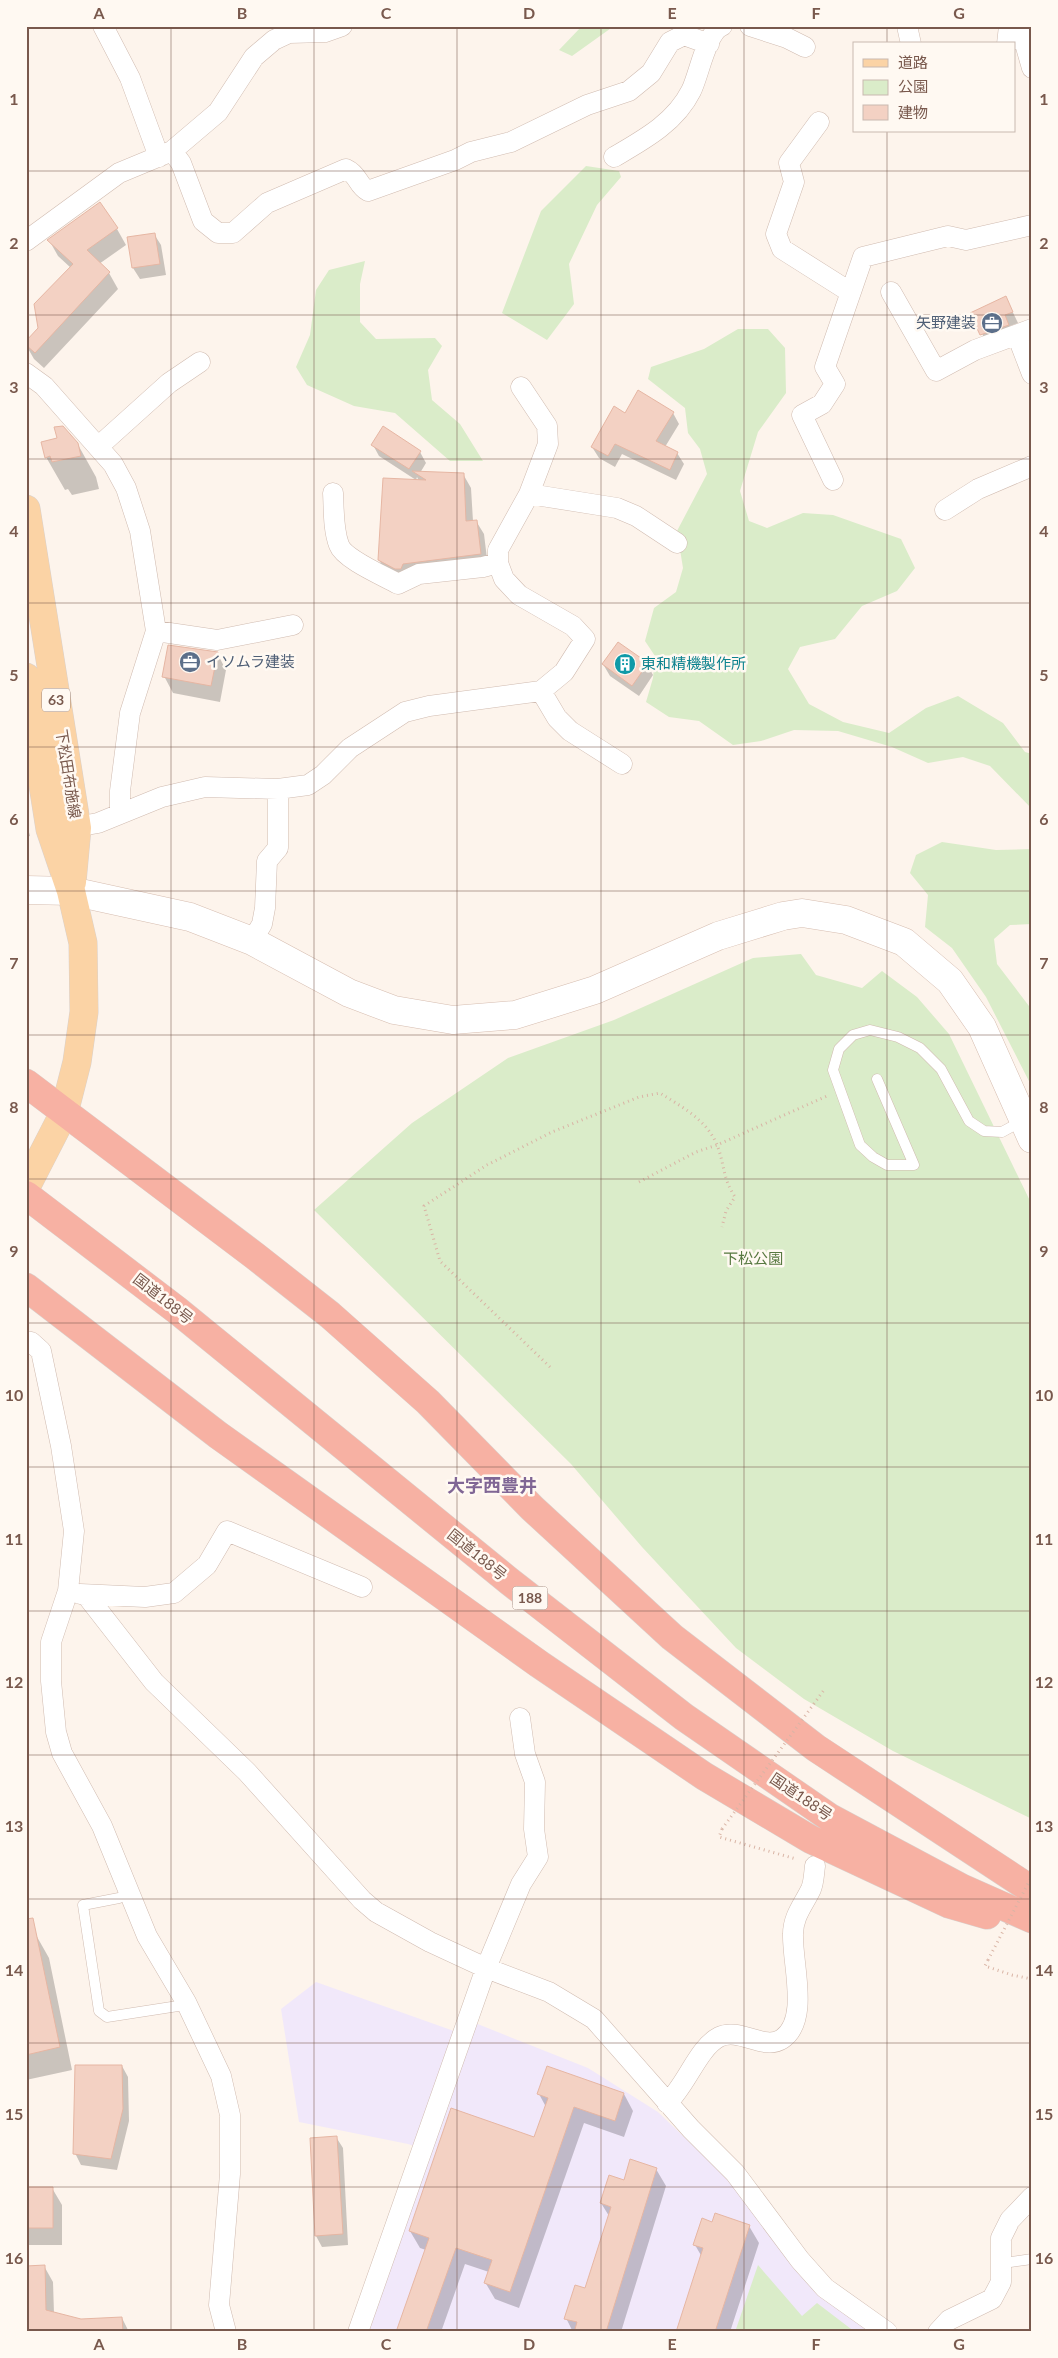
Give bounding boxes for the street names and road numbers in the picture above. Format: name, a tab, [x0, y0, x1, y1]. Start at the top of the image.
road number: 63	[42, 688, 70, 712]
street label: 下松田布施線	[53, 728, 85, 820]
street label: 国道188号	[130, 1269, 197, 1327]
street label: 国道188号	[444, 1525, 511, 1584]
road number: 188	[512, 1586, 548, 1610]
street label: 国道188号	[767, 1769, 836, 1824]

